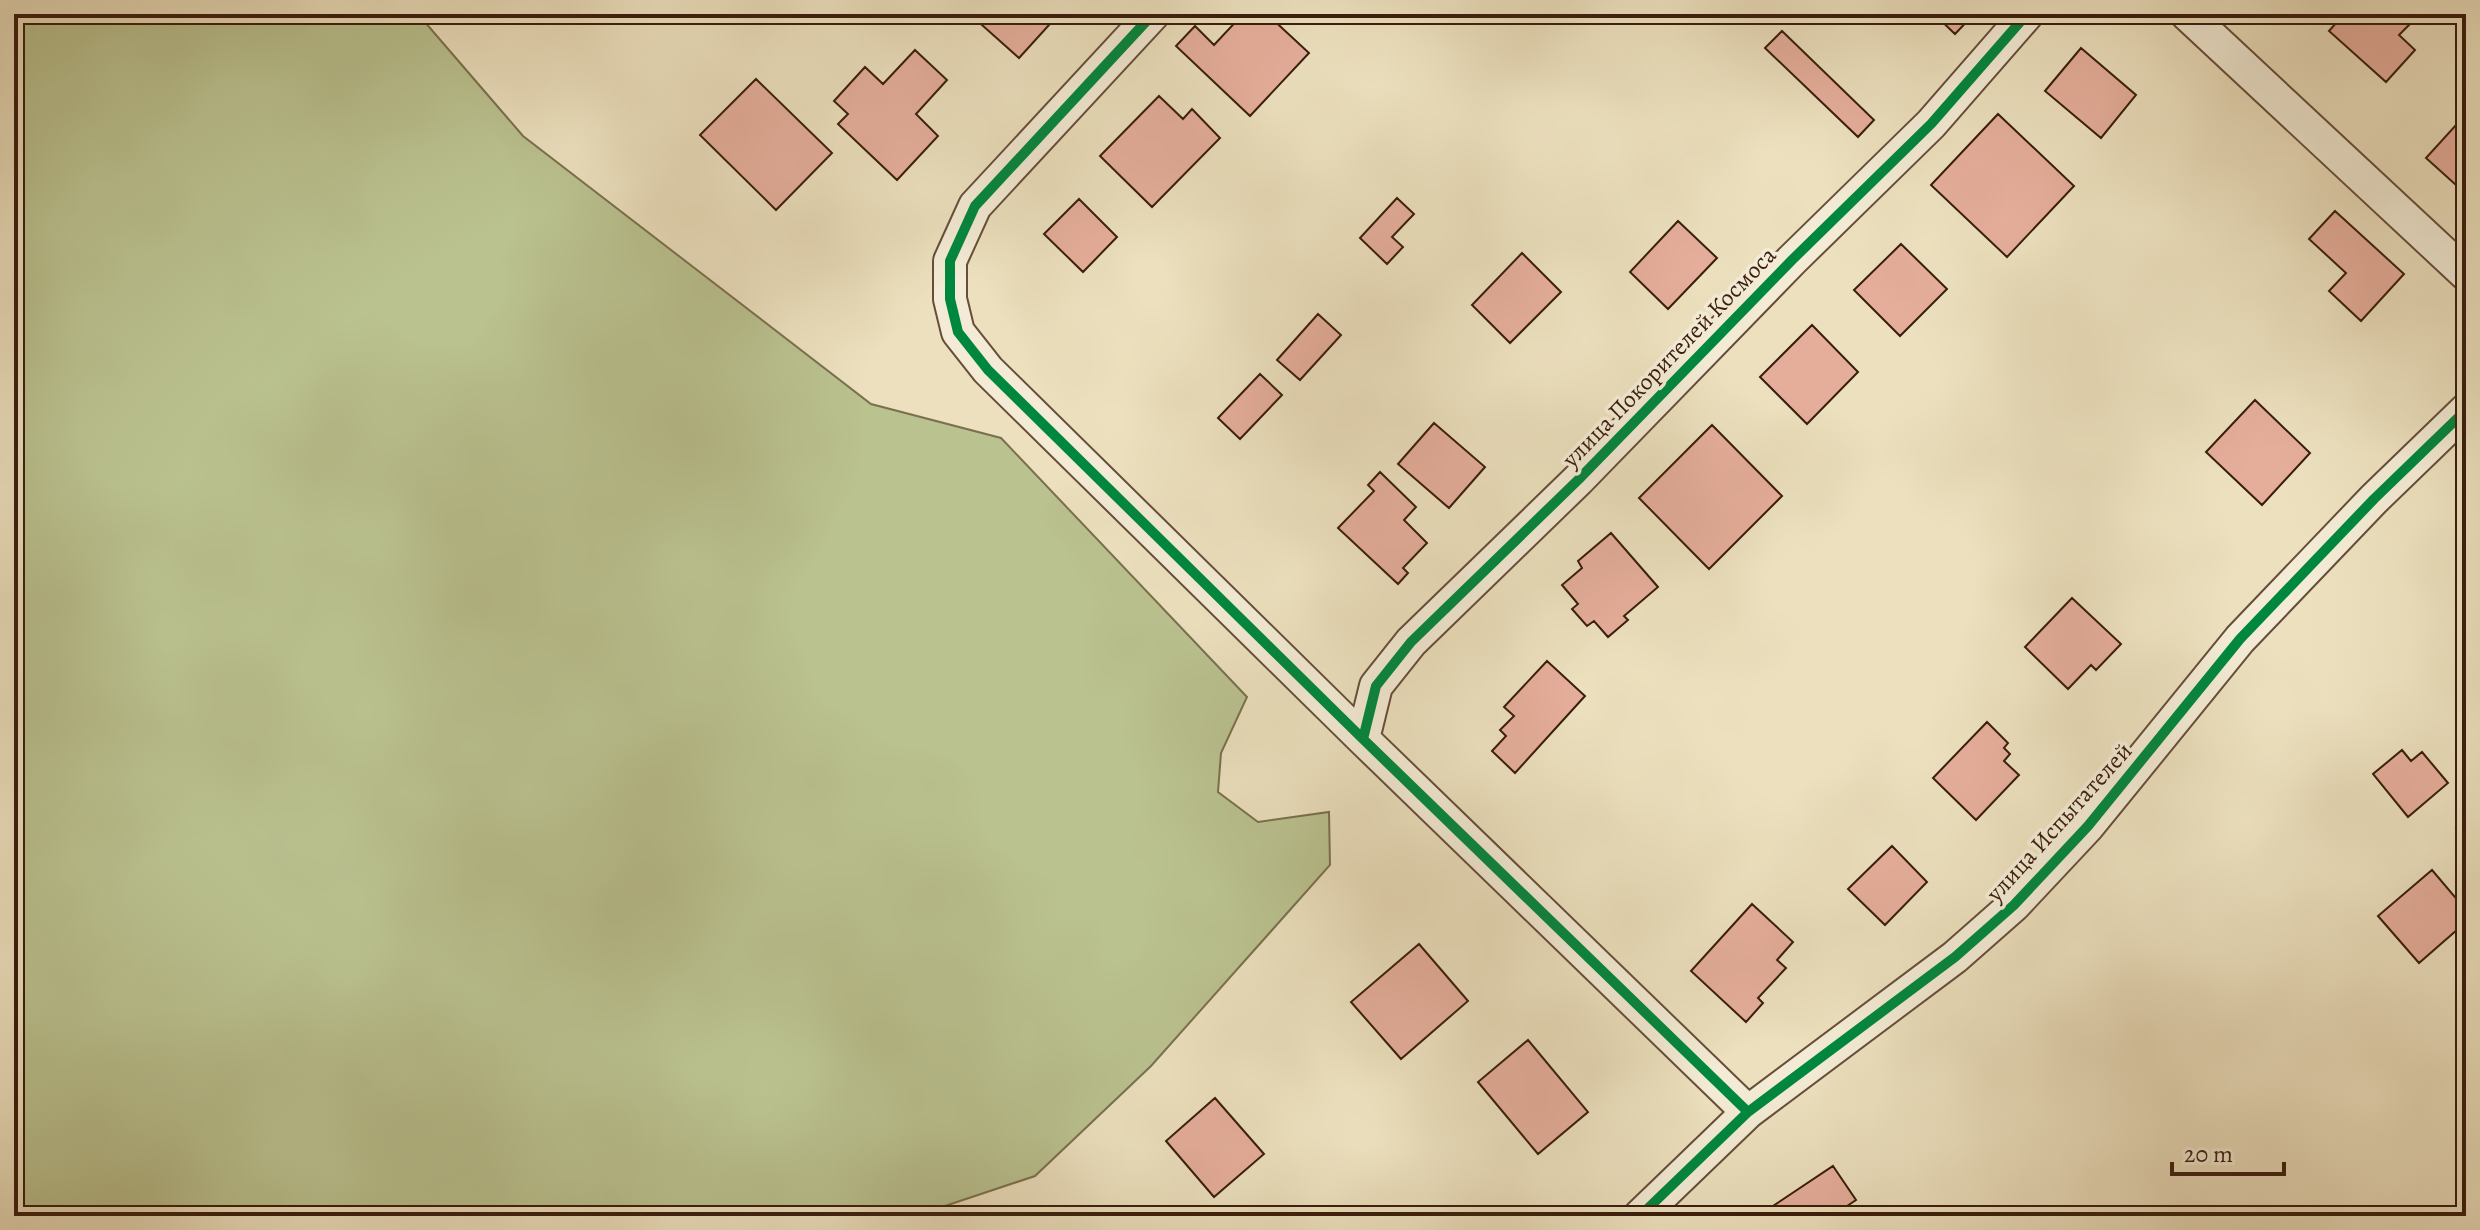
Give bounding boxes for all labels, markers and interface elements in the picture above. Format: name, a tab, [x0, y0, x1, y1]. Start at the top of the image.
street label: улица Покорителей Космоса	[1554, 240, 1783, 475]
street label: улица Испытателей	[1978, 736, 2139, 909]
scale bar	[2172, 1126, 2284, 1176]
text: 20 m	[2184, 1138, 2233, 1170]

